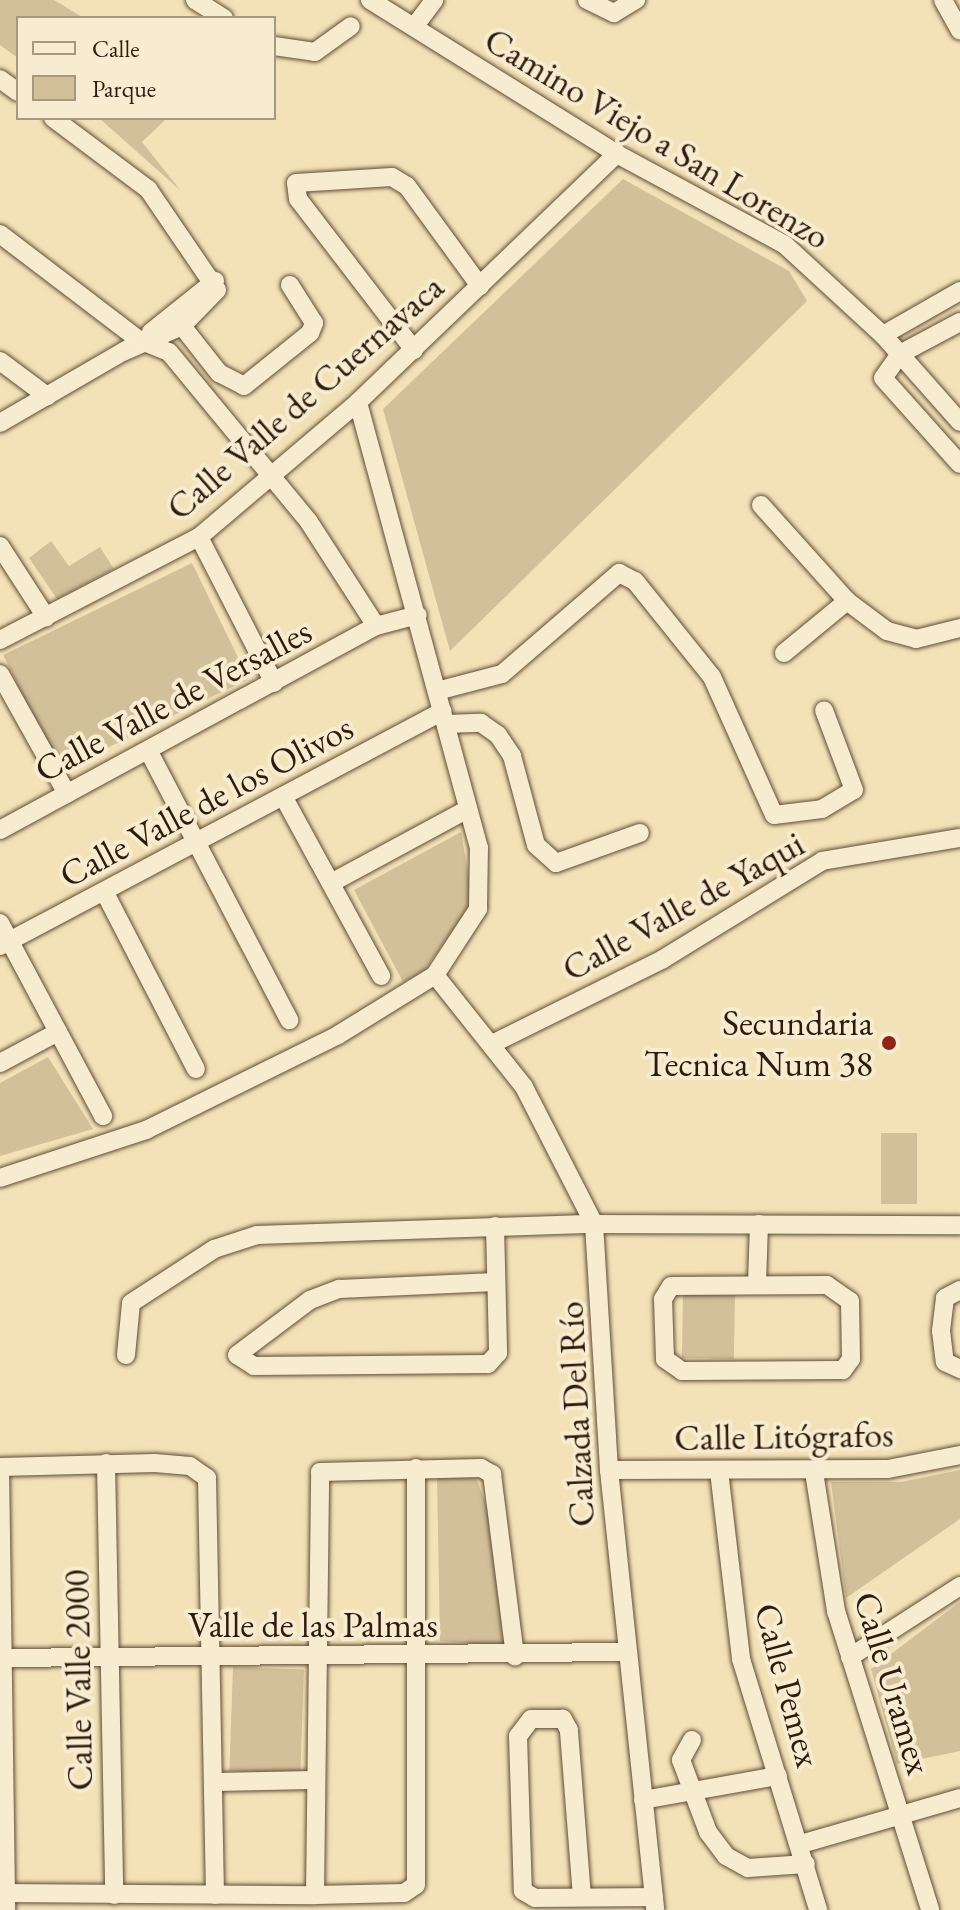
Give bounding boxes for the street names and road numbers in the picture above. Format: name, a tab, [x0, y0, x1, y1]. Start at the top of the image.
street label: Camino Viejo a San Lorenzo	[477, 18, 837, 258]
street label: Calle Valle de Cuernavaca	[158, 265, 452, 529]
street label: Calle Valle de Versalles	[27, 609, 319, 791]
street label: Calle Valle de los Olivos	[52, 705, 360, 897]
street label: Calle Valle de Yaqui	[555, 822, 811, 990]
street label: Calzada Del Río	[549, 1300, 603, 1528]
street label: Calle Litógrafos	[674, 1412, 894, 1460]
street label: Calle Valle 2000	[54, 1569, 102, 1791]
street label: Calle Uramex	[845, 1587, 941, 1779]
street label: Calle Pemex	[745, 1598, 831, 1772]
street label: Valle de las Palmas	[188, 1603, 438, 1647]

